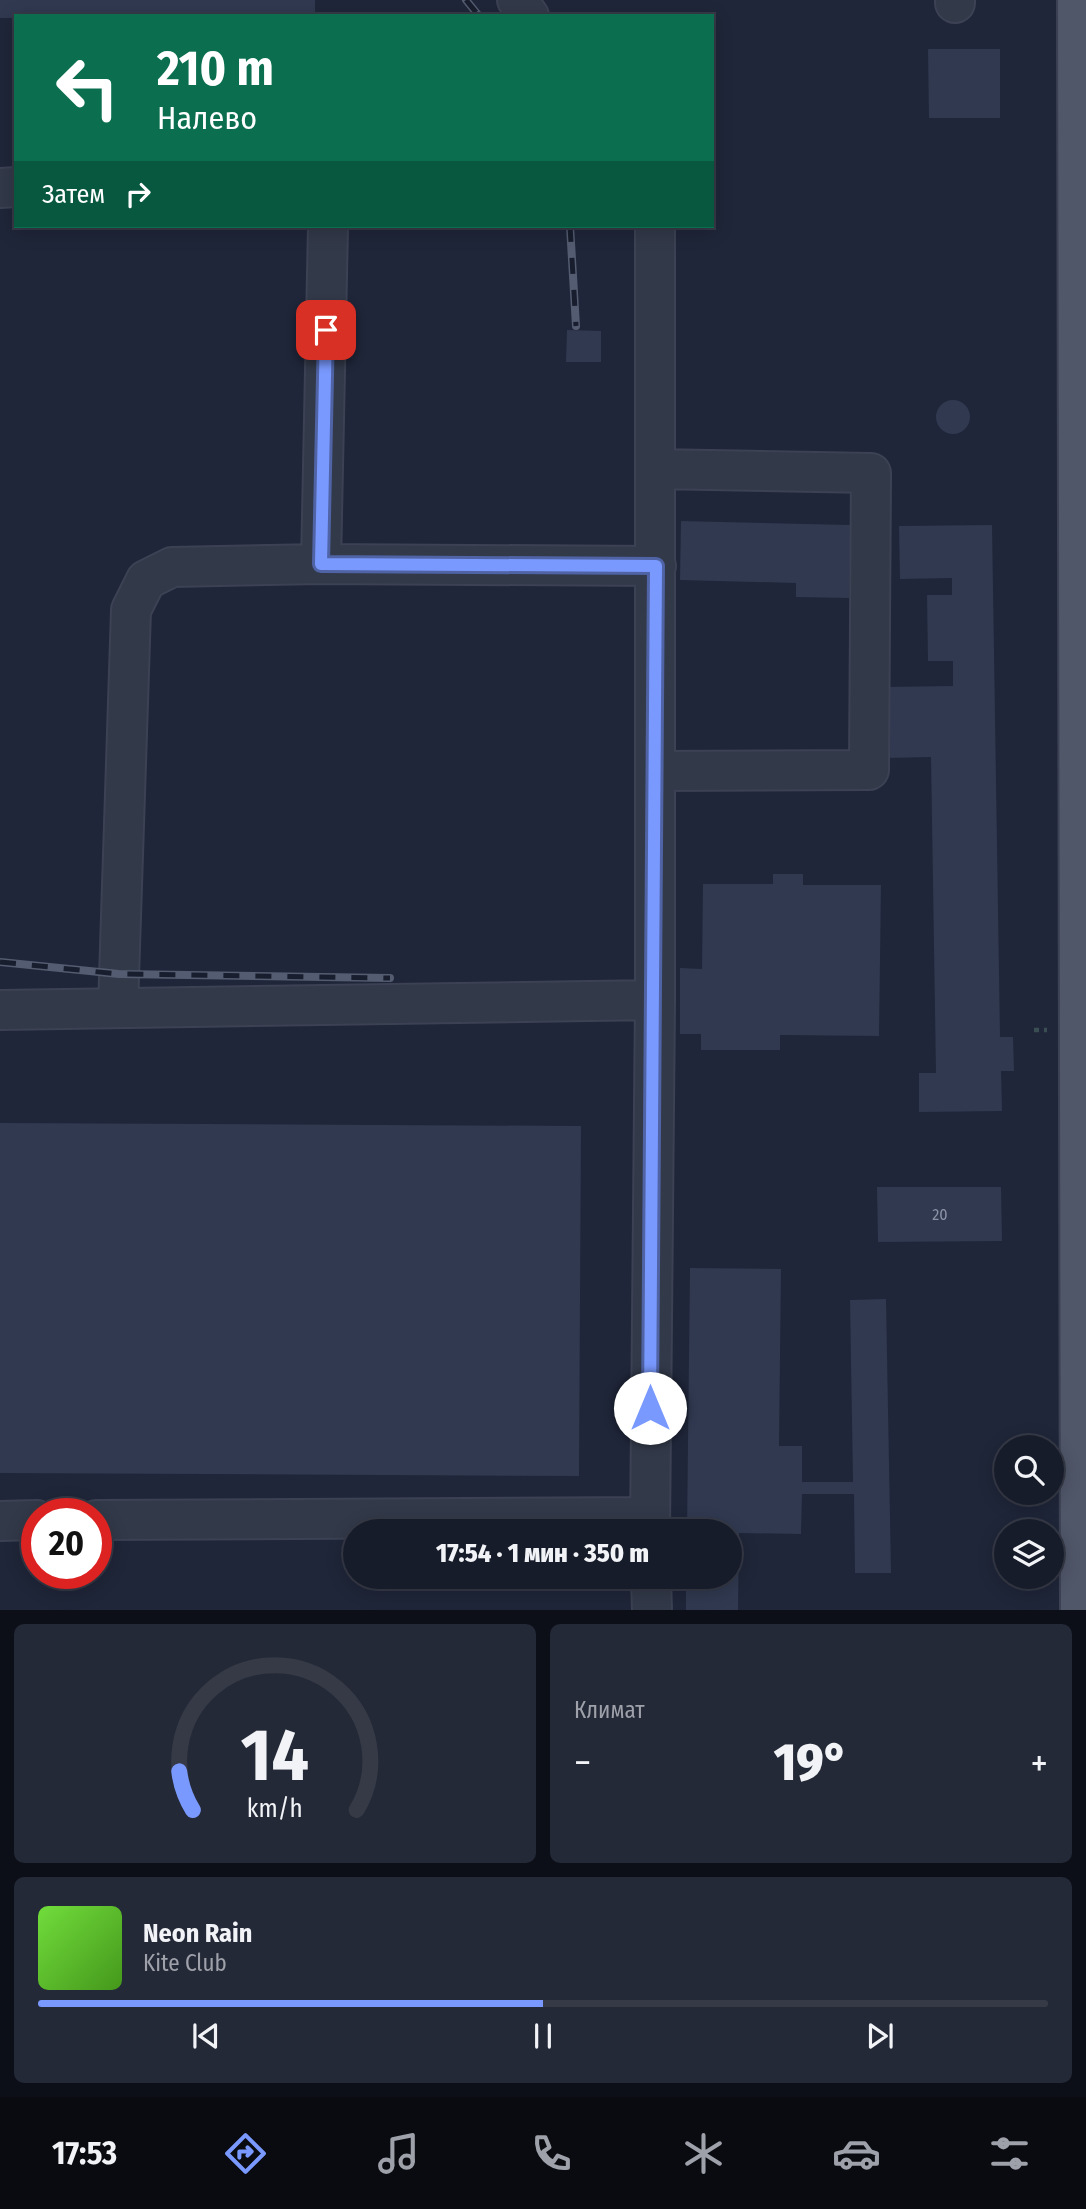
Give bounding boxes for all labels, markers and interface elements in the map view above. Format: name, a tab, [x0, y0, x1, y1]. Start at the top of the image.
text: 210 m	[157, 39, 274, 98]
icon: left	[42, 42, 133, 133]
text: Налево	[157, 99, 257, 137]
icon: right	[119, 175, 157, 213]
text: Затем	[42, 179, 105, 210]
pin	[296, 300, 356, 360]
icon: arrive	[307, 311, 345, 349]
house number: 20	[932, 1205, 948, 1224]
position arrow	[613, 1371, 687, 1445]
map controls	[994, 1435, 1064, 1589]
button: search	[994, 1435, 1064, 1505]
speed limit sign: 20	[21, 1498, 112, 1589]
button: layers	[994, 1519, 1064, 1589]
text: 17:54 · 1 мин · 350 m	[436, 1538, 649, 1569]
text: Климат	[574, 1696, 645, 1724]
text: 14	[241, 1712, 309, 1799]
text: 19°	[774, 1731, 848, 1794]
text: −	[574, 1740, 591, 1786]
text: +	[1031, 1740, 1048, 1786]
text: km/h	[247, 1793, 303, 1823]
text: Neon Rain	[143, 1918, 252, 1949]
text: Kite Club	[143, 1949, 227, 1977]
icon: previous	[187, 2017, 225, 2055]
icon: pause	[524, 2017, 562, 2055]
icon: next	[861, 2017, 899, 2055]
icon: directions	[221, 2129, 270, 2178]
icon: music	[374, 2129, 423, 2178]
icon: phone	[527, 2129, 576, 2178]
icon: climate	[679, 2129, 728, 2178]
icon: car	[832, 2129, 881, 2178]
icon: filters	[985, 2129, 1034, 2178]
text: 17:53	[52, 2134, 117, 2172]

